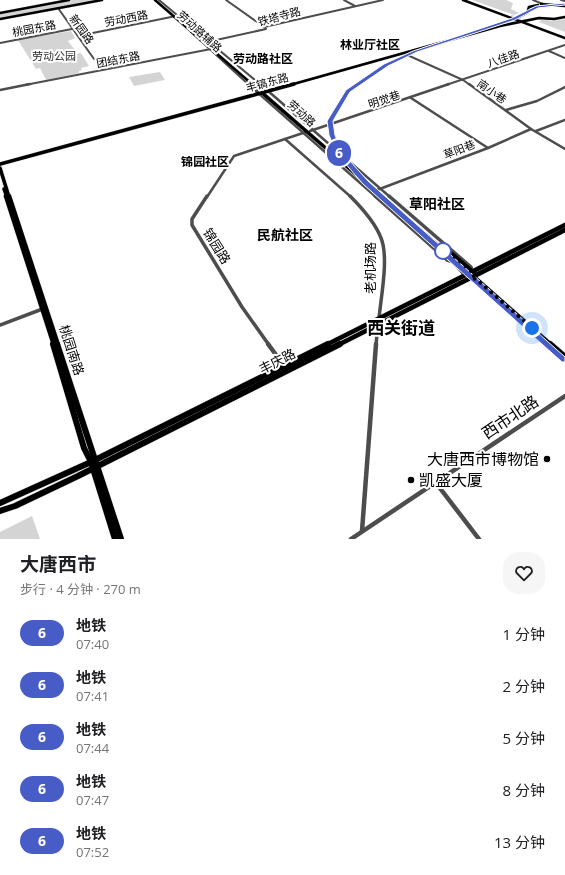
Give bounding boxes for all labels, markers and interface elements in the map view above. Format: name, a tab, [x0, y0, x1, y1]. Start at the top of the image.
street label: 铁塔寺路	[256, 3, 302, 29]
street label: 劳动西路	[103, 6, 149, 30]
street label: 劳动路辅路	[175, 7, 225, 55]
street label: 新园路	[66, 11, 98, 47]
street label: 桃园东路	[11, 16, 57, 40]
district label: 林业厅社区	[340, 36, 400, 53]
street label: 八佳路	[485, 46, 521, 70]
street label: 团结东路	[95, 47, 141, 71]
park label: 劳动公园	[32, 48, 76, 63]
district label: 劳动路社区	[233, 50, 293, 67]
street label: 丰镐东路	[244, 69, 290, 95]
street label: 南小巷	[474, 75, 510, 107]
street label: 明觉巷	[366, 87, 402, 111]
street label: 劳动路	[285, 96, 319, 130]
street label: 草阳巷	[441, 136, 477, 162]
line badge: 6	[326, 140, 352, 166]
text: 6	[335, 143, 343, 162]
district label: 锦园社区	[181, 153, 229, 170]
district label: 草阳社区	[409, 194, 465, 213]
street label: 锦园路	[199, 225, 235, 267]
district label: 民航社区	[257, 225, 313, 244]
street label: 老机场路	[361, 242, 379, 294]
unlabelled marker	[434, 242, 452, 260]
district label: 西关街道	[367, 316, 435, 339]
your location	[522, 318, 542, 338]
street label: 桃园南路	[55, 322, 89, 378]
street label: 丰庆路	[256, 344, 298, 378]
street label: 西市北路	[477, 390, 543, 444]
place label: 大唐西市博物馆	[427, 448, 539, 470]
marker: 大唐西市博物馆	[542, 454, 552, 464]
place label: 凯盛大厦	[419, 469, 483, 491]
marker: 凯盛大厦	[406, 475, 416, 485]
text: 大唐西市	[20, 551, 96, 577]
button: heart	[503, 552, 545, 594]
text: 步行 · 4 分钟 · 270 m	[20, 580, 141, 598]
text: 地铁	[76, 615, 106, 635]
text: 6	[38, 623, 46, 642]
text: 1 分钟	[503, 624, 545, 644]
text: 07:40	[76, 635, 109, 653]
text: 地铁	[76, 667, 106, 687]
text: 6	[38, 675, 46, 694]
text: 2 分钟	[503, 676, 545, 696]
text: 07:41	[76, 687, 109, 705]
text: 地铁	[76, 719, 106, 739]
text: 6	[38, 727, 46, 746]
text: 5 分钟	[503, 728, 545, 748]
text: 07:44	[76, 739, 109, 757]
text: 地铁	[76, 771, 106, 791]
text: 6	[38, 779, 46, 798]
text: 8 分钟	[503, 780, 545, 800]
text: 07:47	[76, 791, 109, 809]
text: 地铁	[76, 823, 106, 843]
text: 6	[38, 831, 46, 850]
text: 13 分钟	[494, 832, 545, 852]
text: 07:52	[76, 843, 109, 861]

